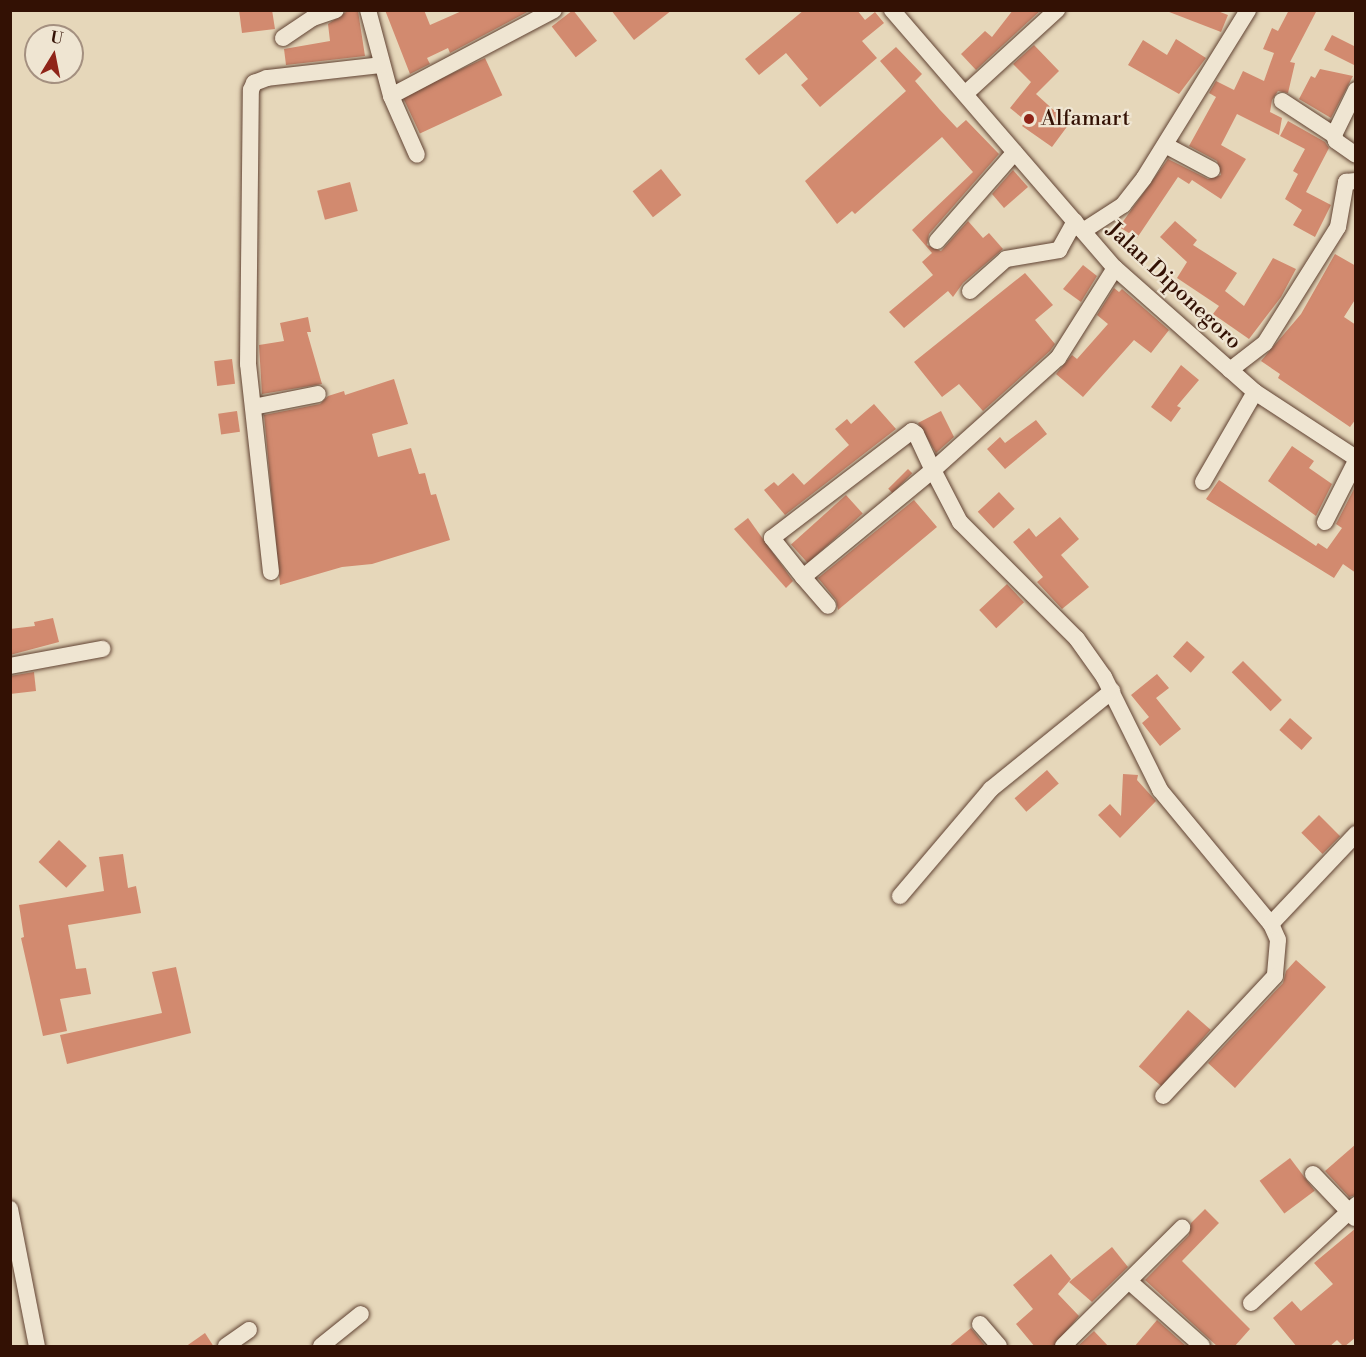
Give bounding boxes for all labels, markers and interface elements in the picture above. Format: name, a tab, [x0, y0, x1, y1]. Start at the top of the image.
north arrow	[24, 24, 84, 84]
text: U	[49, 27, 65, 49]
place label: Alfamart	[1041, 106, 1130, 132]
marker: Alfamart	[1022, 112, 1036, 126]
street label: Jalan Diponegoro	[1101, 217, 1247, 355]

